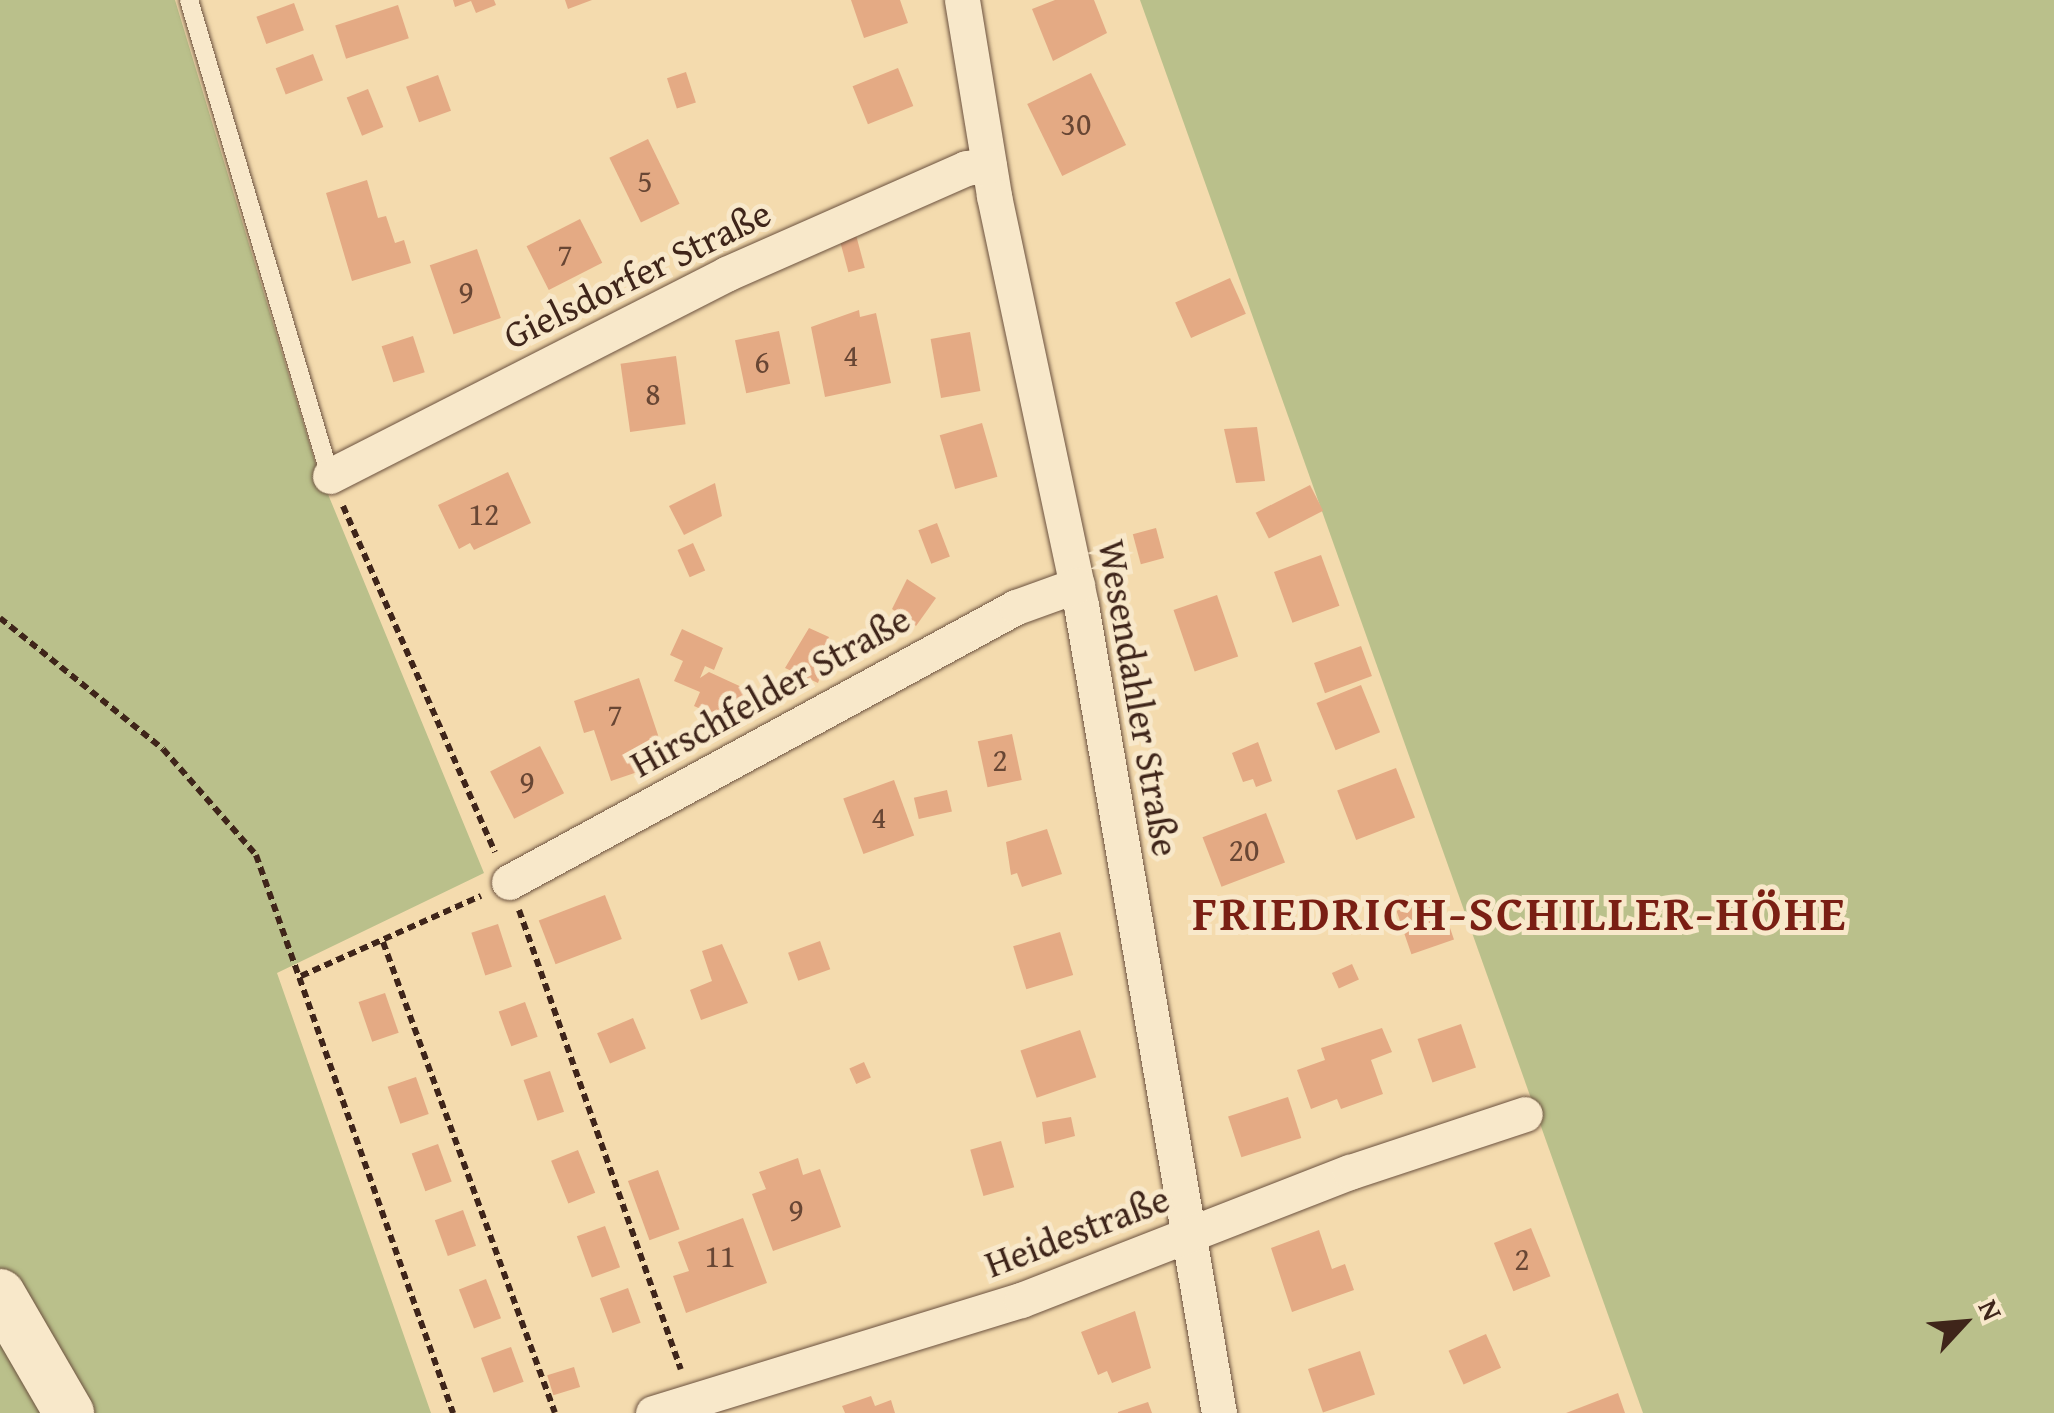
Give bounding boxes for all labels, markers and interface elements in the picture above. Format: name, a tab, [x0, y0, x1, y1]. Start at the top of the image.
house number: 30	[1061, 105, 1091, 143]
house number: 5	[637, 162, 653, 200]
street label: Gielsdorfer Straße	[496, 190, 778, 358]
house number: 7	[557, 236, 573, 274]
house number: 9	[458, 273, 474, 311]
house number: 4	[843, 336, 859, 374]
house number: 6	[754, 343, 770, 381]
house number: 8	[645, 375, 661, 413]
house number: 12	[469, 495, 499, 533]
street label: Wesendahler Straße	[1089, 536, 1189, 860]
street label: Hirschfelder Straße	[622, 595, 918, 787]
house number: 7	[607, 696, 623, 734]
house number: 2	[992, 741, 1008, 779]
house number: 9	[519, 763, 535, 801]
house number: 4	[871, 798, 887, 836]
house number: 20	[1229, 831, 1259, 869]
district label: FRIEDRICH-SCHILLER-HÖHE	[1192, 884, 1848, 942]
street label: Heidestraße	[978, 1175, 1176, 1287]
house number: 9	[788, 1191, 804, 1229]
house number: 11	[705, 1237, 735, 1275]
house number: 2	[1514, 1240, 1530, 1278]
north arrow	[1914, 1273, 2014, 1373]
text: N	[1969, 1292, 2014, 1327]

